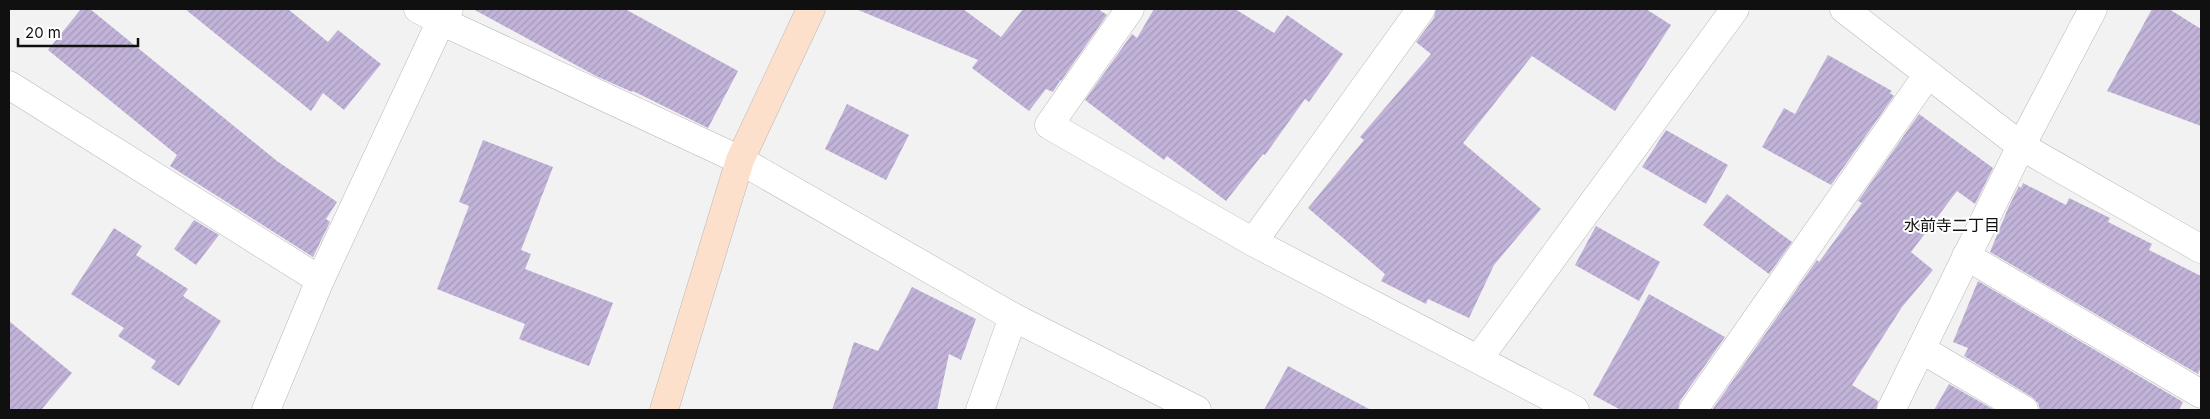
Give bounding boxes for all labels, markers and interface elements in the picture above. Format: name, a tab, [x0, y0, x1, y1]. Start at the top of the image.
scale bar	[18, 15, 138, 47]
text: 20 m	[25, 23, 61, 42]
district label: 水前寺二丁目	[1904, 215, 2000, 235]

